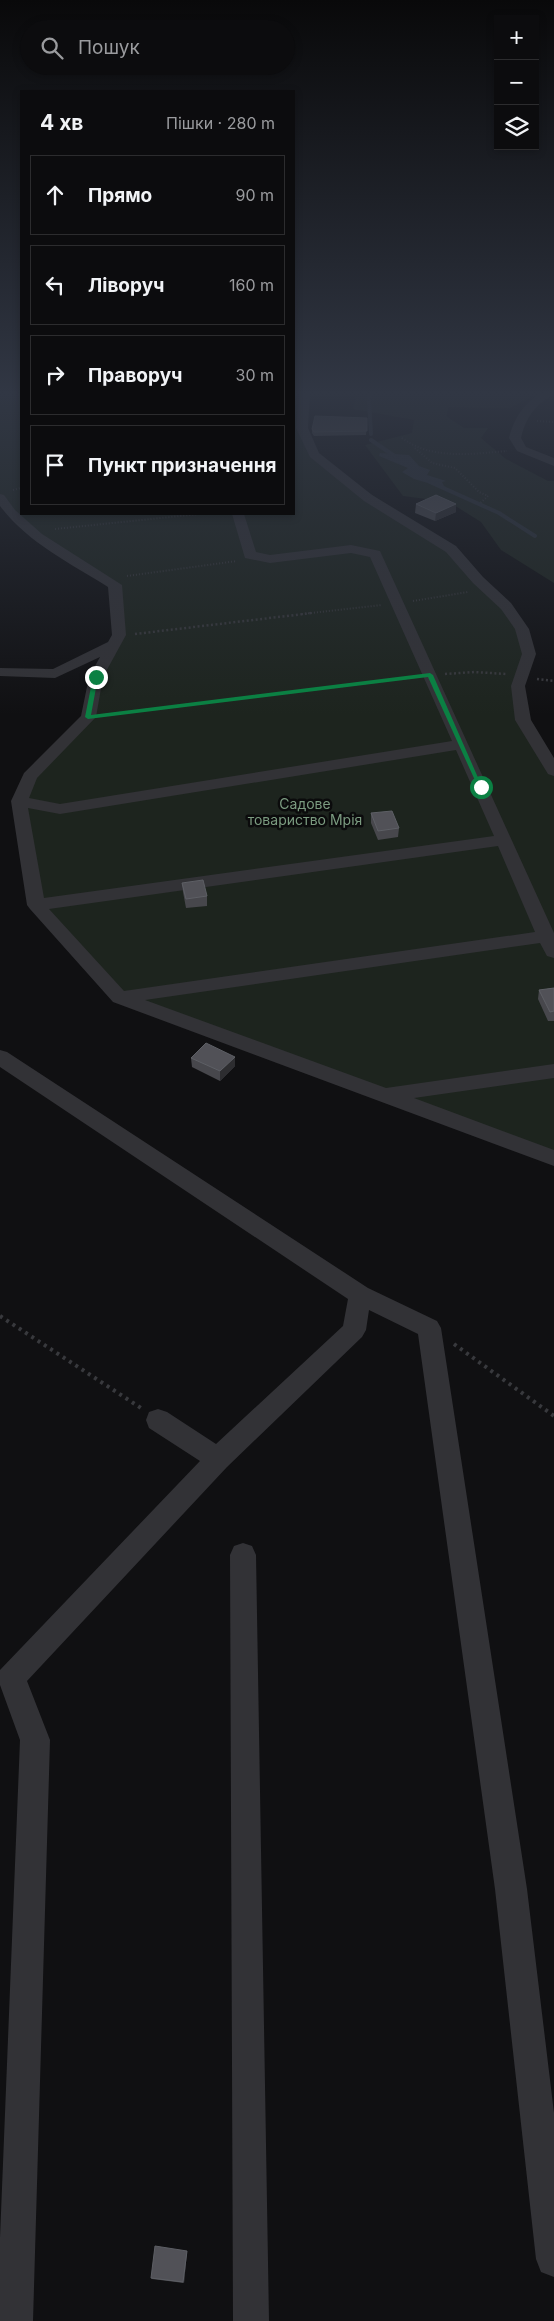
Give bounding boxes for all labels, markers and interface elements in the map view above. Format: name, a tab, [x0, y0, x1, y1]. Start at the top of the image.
map controls	[494, 15, 539, 150]
button: +	[494, 15, 539, 60]
search box	[20, 20, 295, 75]
icon: search	[38, 34, 66, 62]
text: Пошук	[78, 36, 140, 59]
button: −	[494, 60, 539, 105]
button: layers	[494, 105, 539, 150]
text: 4 хв	[40, 110, 83, 135]
text: Пішки · 280 m	[166, 113, 275, 133]
icon: ahead	[41, 181, 69, 209]
text: Прямо	[88, 184, 152, 207]
text: 90 m	[235, 185, 274, 205]
icon: left	[41, 271, 69, 299]
text: Ліворуч	[88, 274, 164, 297]
text: 160 m	[229, 275, 274, 295]
icon: right	[41, 361, 69, 389]
text: Праворуч	[88, 364, 182, 387]
text: 30 m	[236, 365, 274, 385]
icon: arrive	[41, 451, 69, 479]
text: Пункт призначення	[88, 454, 276, 477]
route end	[85, 666, 108, 689]
route start	[470, 776, 493, 799]
park label: Садове товариство Мрія	[248, 795, 362, 828]

